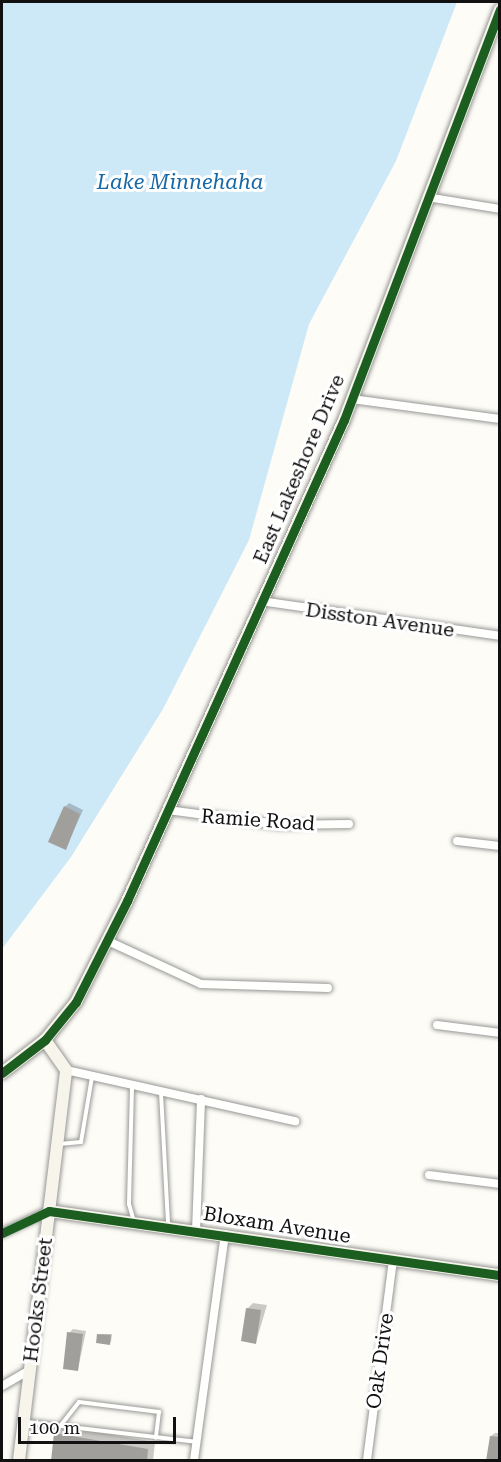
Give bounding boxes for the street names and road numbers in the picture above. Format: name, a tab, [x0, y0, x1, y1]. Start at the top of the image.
street label: East Lakeshore Drive	[248, 371, 350, 567]
street label: Disston Avenue	[304, 598, 456, 642]
street label: Ramie Road	[200, 804, 316, 836]
street label: Bloxam Avenue	[202, 1202, 352, 1248]
street label: Hooks Street	[18, 1236, 58, 1364]
street label: Oak Drive	[361, 1311, 399, 1411]

